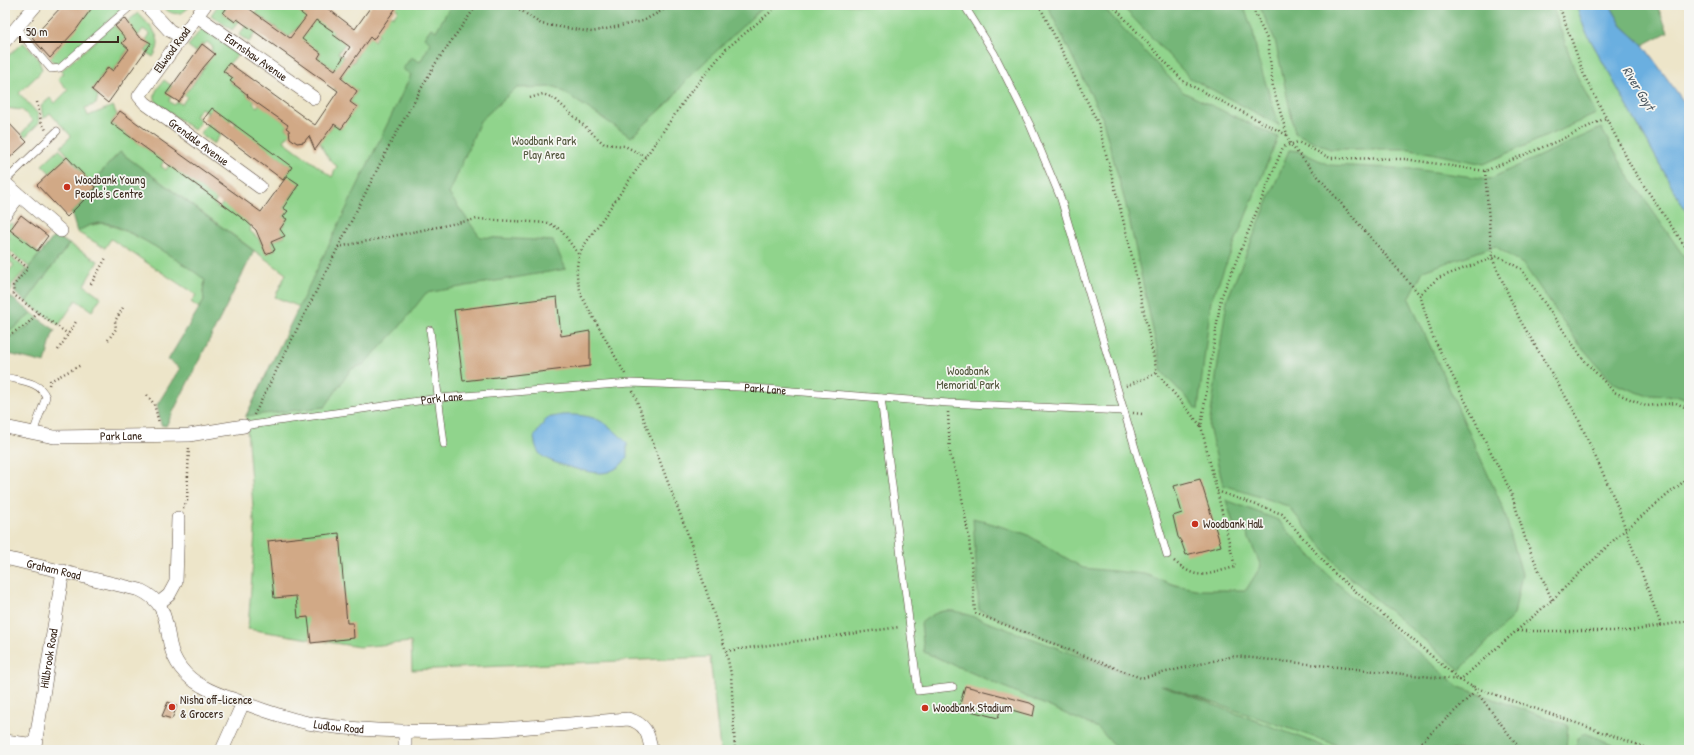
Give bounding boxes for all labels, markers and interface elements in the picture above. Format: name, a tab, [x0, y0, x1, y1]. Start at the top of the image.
scale bar	[20, 18, 118, 44]
text: 50 m	[26, 23, 47, 40]
street label: Ellwood Road	[149, 23, 194, 76]
street label: Earnshaw Avenue	[221, 29, 291, 85]
water label: River Goyt	[1618, 63, 1661, 116]
street label: Grendale Avenue	[165, 114, 233, 170]
park label: Woodbank Park Play Area	[512, 132, 576, 163]
place label: Woodbank Young People's Centre	[75, 171, 145, 202]
marker: Woodbank Young People's Centre	[62, 182, 72, 192]
park label: Woodbank Memorial Park	[937, 362, 999, 393]
street label: Park Lane	[744, 378, 787, 399]
street label: Park Lane	[420, 387, 464, 408]
street label: Park Lane	[100, 427, 142, 444]
place label: Woodbank Hall	[1203, 515, 1264, 532]
marker: Woodbank Hall	[1190, 519, 1200, 529]
street label: Graham Road	[25, 554, 83, 584]
street label: Hillbrook Road	[35, 627, 62, 689]
place label: Nisha off-licence & Grocers	[180, 691, 253, 722]
place label: Woodbank Stadium	[933, 699, 1012, 716]
marker: Nisha off-licence & Grocers	[167, 702, 177, 712]
marker: Woodbank Stadium	[920, 703, 930, 713]
street label: Ludlow Road	[313, 715, 365, 737]

